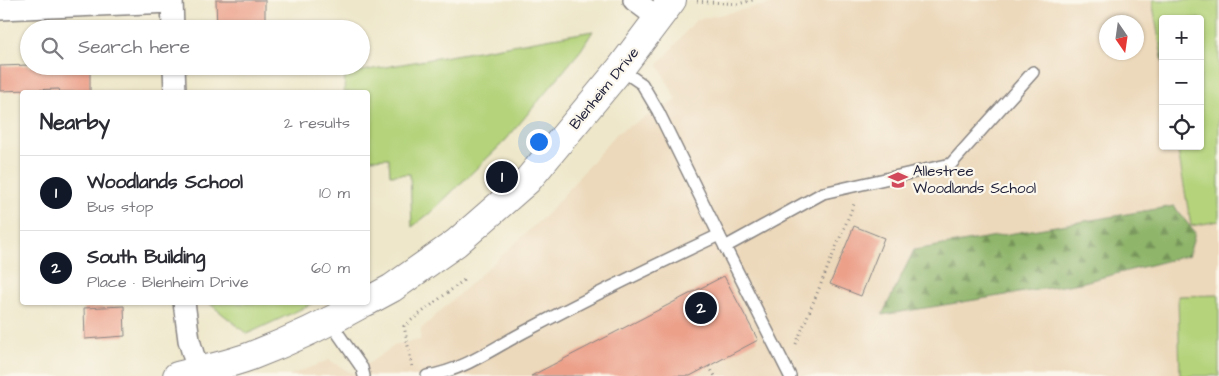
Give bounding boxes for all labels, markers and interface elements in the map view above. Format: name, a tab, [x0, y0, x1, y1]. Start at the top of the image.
north arrow	[1099, 15, 1144, 60]
map controls	[1159, 15, 1204, 150]
button: +	[1159, 15, 1204, 60]
search box	[20, 20, 370, 75]
icon: search	[38, 34, 66, 62]
text: Search here	[78, 34, 190, 61]
street label: Blenheim Drive	[565, 43, 644, 134]
button: −	[1159, 60, 1204, 105]
button: locate	[1159, 105, 1204, 150]
text: Nearby	[40, 108, 110, 137]
text: 2 results	[284, 112, 350, 134]
your location	[526, 129, 552, 155]
pin: 1	[486, 158, 518, 196]
place label: Allestree Woodlands School	[913, 161, 1036, 199]
text: Woodlands School	[87, 169, 243, 196]
school or university icon: Allestree Woodlands School	[887, 169, 909, 191]
text: 1	[55, 182, 57, 204]
text: 10 m	[319, 182, 350, 204]
text: Bus stop	[87, 196, 153, 218]
text: South Building	[87, 244, 205, 271]
text: 2	[51, 257, 61, 279]
text: 60 m	[311, 257, 350, 279]
text: Place · Blenheim Drive	[87, 271, 249, 293]
pin: 2	[685, 289, 717, 327]

